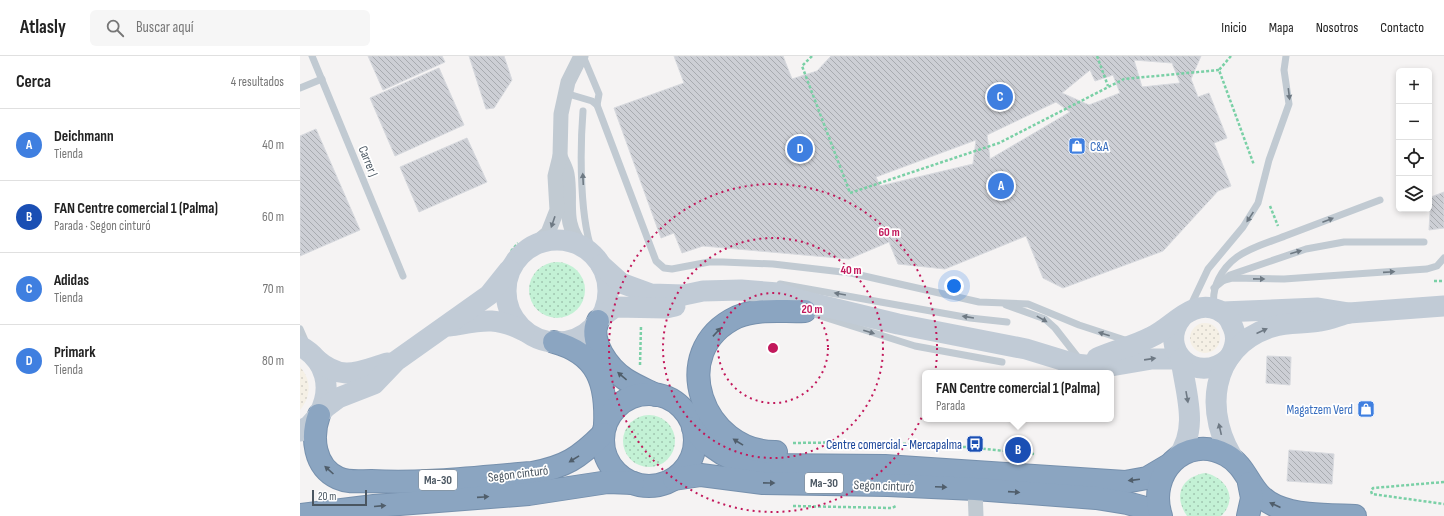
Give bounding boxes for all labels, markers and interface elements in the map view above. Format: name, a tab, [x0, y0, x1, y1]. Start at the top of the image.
search box	[90, 10, 370, 46]
text: Atlasly	[20, 16, 66, 39]
icon: search	[104, 17, 126, 39]
text: Buscar aquí	[136, 18, 194, 37]
text: Inicio	[1221, 19, 1247, 36]
text: Mapa	[1269, 19, 1294, 36]
text: Nosotros	[1316, 19, 1358, 36]
text: Contacto	[1380, 19, 1424, 36]
map controls	[1396, 68, 1432, 212]
button: +	[1396, 68, 1432, 104]
text: Cerca	[16, 72, 51, 92]
text: 4 resultados	[231, 74, 284, 90]
pin: C	[987, 82, 1013, 112]
one-way arrow	[1285, 88, 1292, 100]
button: −	[1396, 104, 1432, 140]
text: Deichmann	[54, 127, 114, 146]
pin: D	[787, 134, 813, 164]
shop icon: C&A	[1067, 136, 1087, 156]
text: A	[26, 137, 32, 153]
text: 40 m	[262, 137, 284, 153]
place label: C&A	[1090, 139, 1109, 155]
button: locate	[1396, 140, 1432, 176]
street label: Carrer J	[355, 144, 381, 179]
text: Tienda	[54, 146, 83, 162]
pin: A	[988, 171, 1014, 201]
one-way arrow	[580, 172, 586, 185]
button: layers	[1396, 176, 1432, 212]
text: FAN Centre comercial 1 (Palma)	[54, 199, 218, 218]
text: B	[26, 209, 32, 225]
text: 60 m	[262, 209, 284, 225]
one-way arrow	[1246, 212, 1254, 222]
one-way arrow	[1323, 216, 1335, 222]
one-way arrow	[550, 217, 556, 229]
text: Parada · Segon cinturó	[54, 218, 151, 234]
text: 60 m	[878, 225, 900, 240]
one-way arrow	[1290, 249, 1302, 255]
text: 40 m	[840, 263, 862, 278]
one-way arrow	[1383, 268, 1395, 275]
text: Adidas	[54, 271, 89, 290]
your location	[944, 276, 964, 296]
one-way arrow	[1253, 276, 1265, 283]
text: C	[26, 281, 32, 297]
text: 70 m	[263, 281, 284, 297]
text: Tienda	[54, 290, 83, 306]
one-way arrow	[834, 291, 846, 297]
text: 20 m	[802, 302, 822, 317]
one-way arrow	[962, 314, 974, 320]
one-way arrow	[1036, 315, 1048, 322]
one-way arrow	[712, 327, 721, 336]
one-way arrow	[1256, 328, 1268, 335]
one-way arrow	[863, 329, 875, 335]
one-way arrow	[1098, 331, 1110, 337]
centre of rings	[766, 341, 780, 355]
text: Primark	[54, 343, 95, 362]
text: D	[26, 353, 32, 369]
text: 80 m	[262, 353, 284, 369]
one-way arrow	[1144, 356, 1156, 362]
text: Tienda	[54, 362, 83, 378]
popup	[922, 370, 1114, 422]
one-way arrow	[616, 371, 627, 380]
text: FAN Centre comercial 1 (Palma)	[936, 379, 1100, 398]
one-way arrow	[1184, 391, 1190, 403]
text: Parada	[936, 398, 965, 414]
shop icon: Magatzem Verd	[1356, 399, 1376, 419]
place label: Magatzem Verd	[1286, 402, 1353, 418]
one-way arrow	[1217, 423, 1223, 435]
bus stop icon: Centre comercial - Mercapalma	[965, 434, 985, 454]
pin: B	[1005, 435, 1031, 465]
place label: Centre comercial - Mercapalma	[826, 437, 962, 453]
one-way arrow	[733, 438, 743, 446]
one-way arrow	[568, 456, 580, 463]
street label: Segon cinturó	[487, 462, 549, 486]
one-way arrow	[324, 466, 334, 475]
road number: Ma-30	[419, 470, 457, 490]
road number: Ma-30	[805, 473, 843, 493]
street label: Segon cinturó	[853, 477, 914, 495]
one-way arrow	[1128, 477, 1140, 483]
one-way arrow	[763, 479, 775, 486]
one-way arrow	[935, 484, 947, 491]
scale bar	[312, 488, 367, 507]
one-way arrow	[1008, 488, 1020, 495]
text: 20 m	[318, 490, 336, 503]
one-way arrow	[477, 494, 489, 501]
one-way arrow	[374, 502, 386, 509]
one-way arrow	[1269, 502, 1281, 508]

